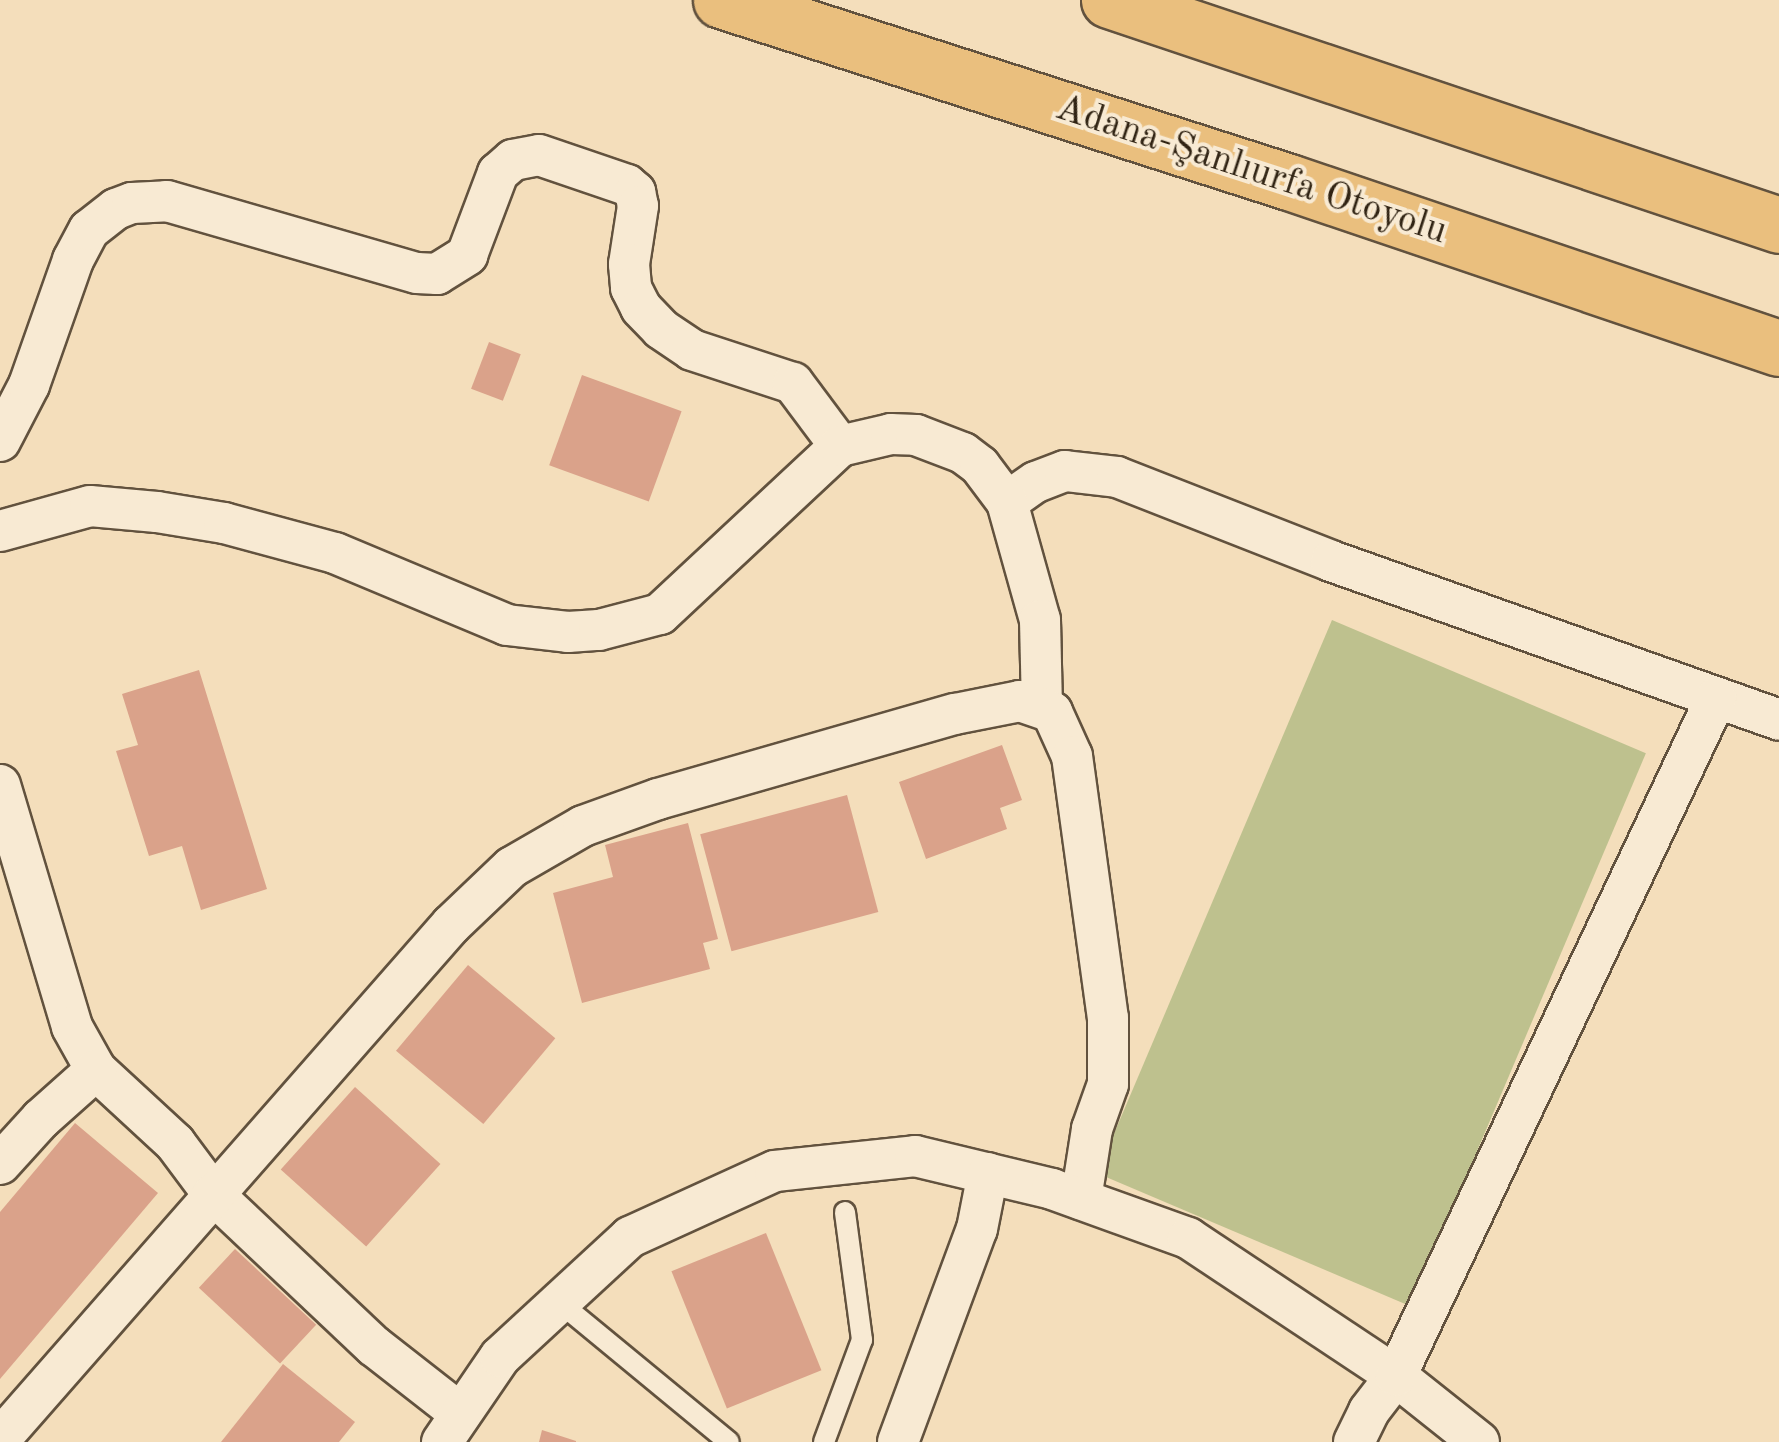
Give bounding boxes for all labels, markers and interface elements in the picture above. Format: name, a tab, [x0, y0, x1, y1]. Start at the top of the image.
street label: Adana-Şanlıurfa Otoyolu	[1050, 86, 1452, 256]

